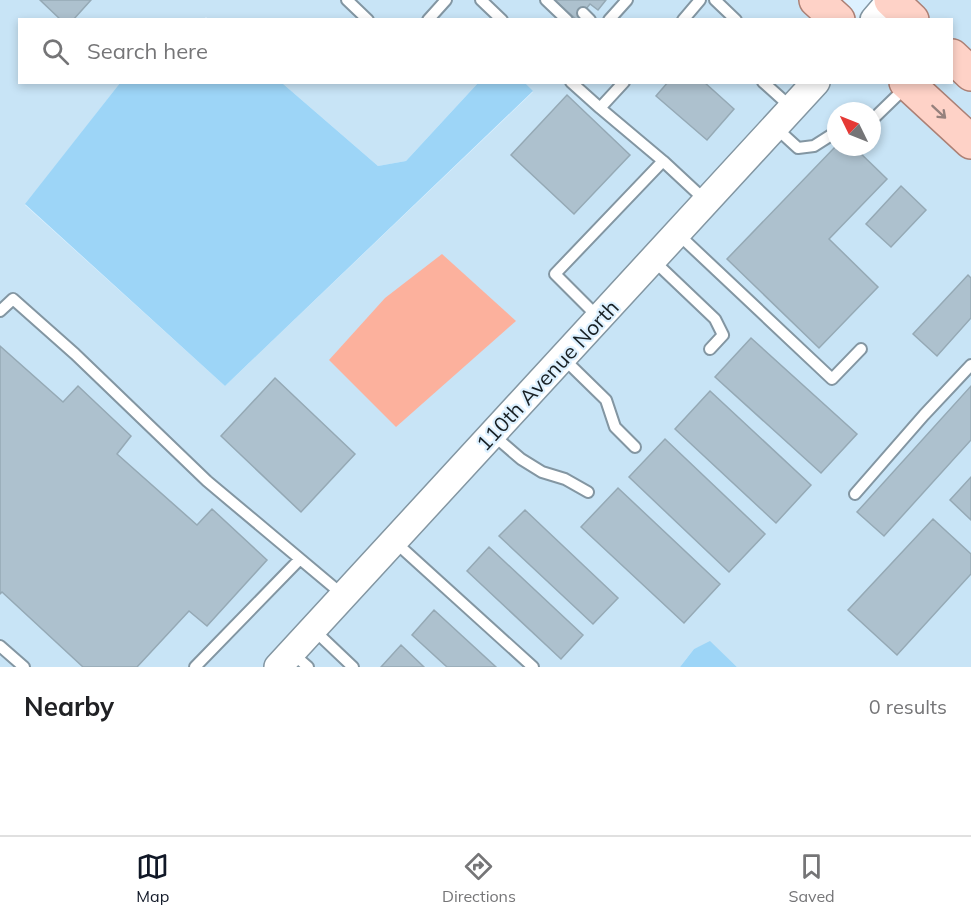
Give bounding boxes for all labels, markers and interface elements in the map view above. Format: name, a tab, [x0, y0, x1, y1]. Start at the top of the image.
search box	[18, 18, 953, 84]
icon: search	[39, 35, 72, 68]
text: Search here	[87, 37, 208, 65]
north arrow	[827, 102, 881, 156]
one-way arrow	[931, 105, 946, 119]
street label: 110th Avenue North	[470, 294, 624, 456]
text: Nearby	[24, 690, 114, 723]
text: 0 results	[869, 694, 947, 719]
tab: Map	[136, 850, 169, 906]
tab: Directions	[442, 850, 516, 906]
tab: Saved	[789, 850, 835, 906]

